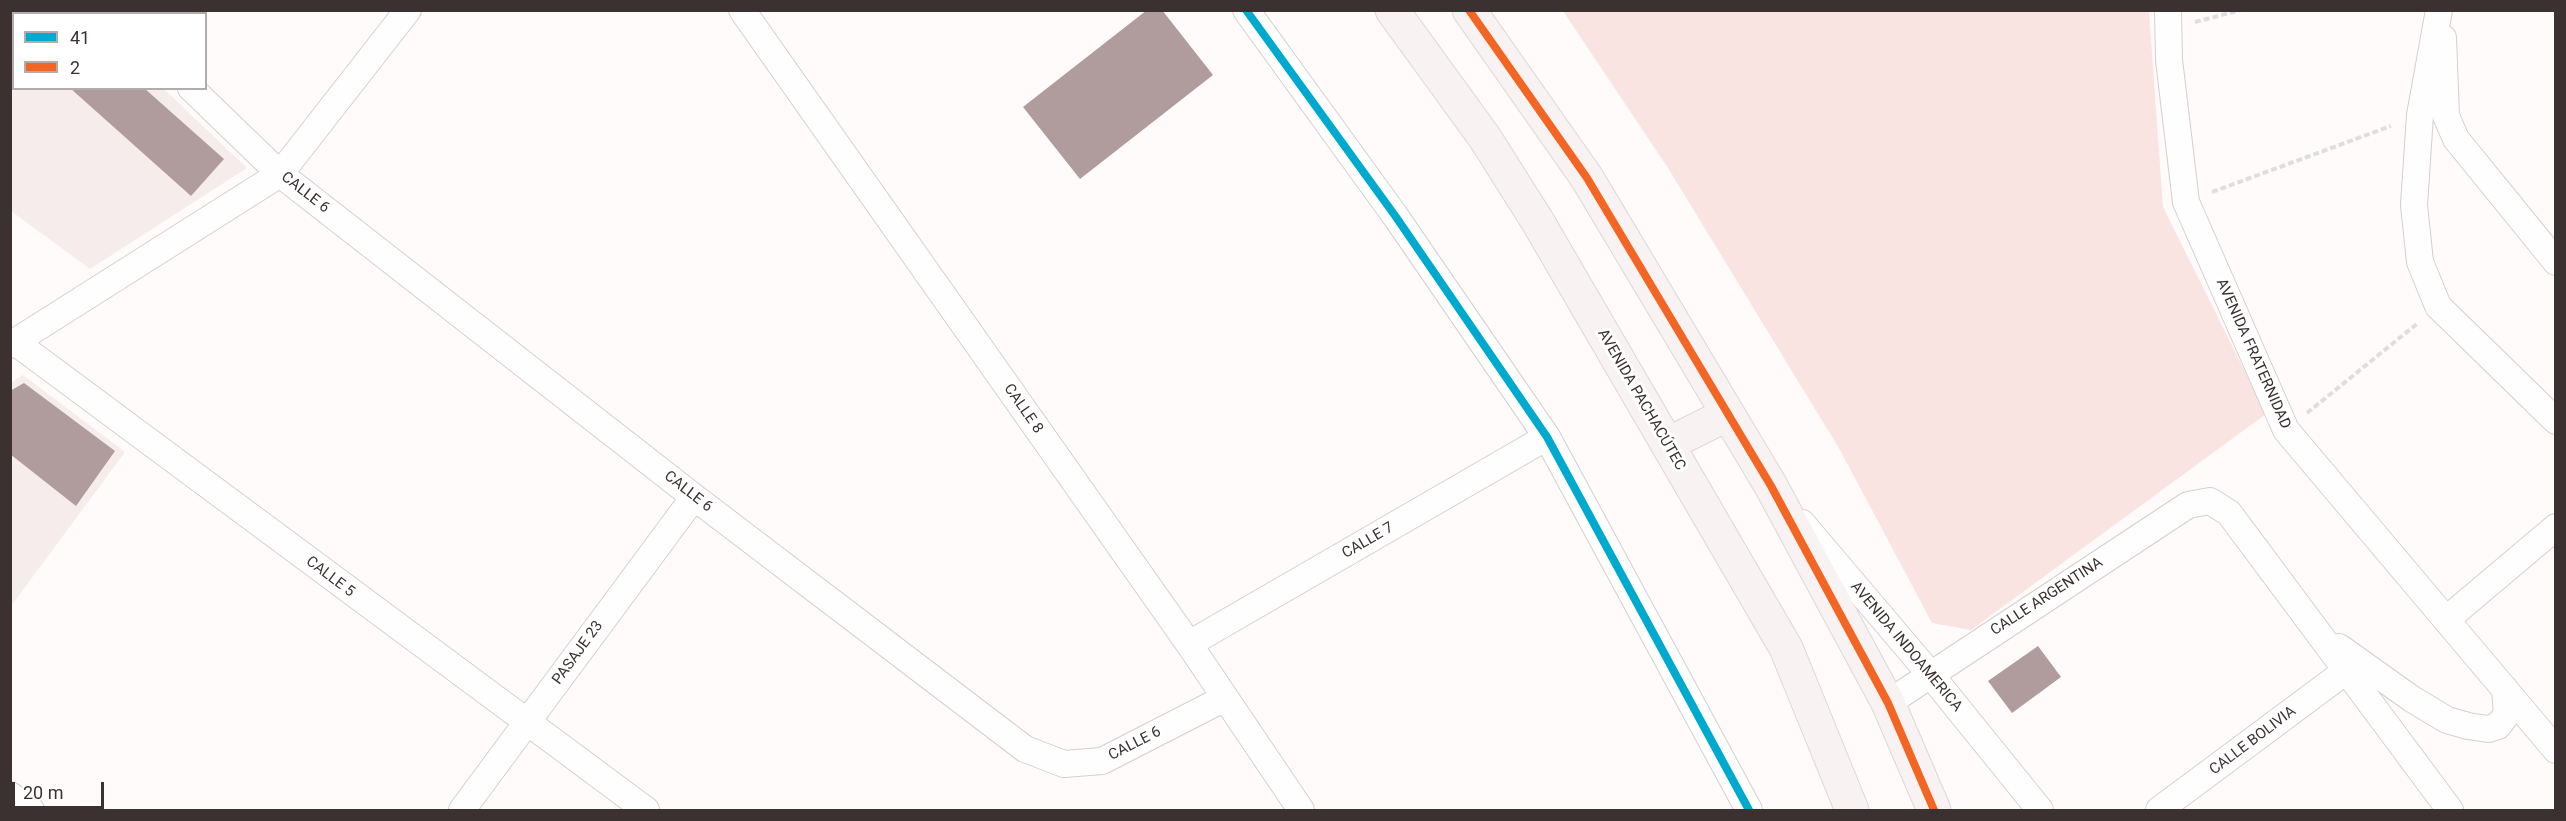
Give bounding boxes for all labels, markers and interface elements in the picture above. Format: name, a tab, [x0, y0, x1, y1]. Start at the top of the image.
legend	[12, 12, 207, 90]
text: 41	[70, 27, 90, 48]
text: 2	[70, 57, 80, 78]
street label: CALLE 6	[277, 169, 333, 217]
street label: AVENIDA FRATERNIDAD	[2212, 276, 2294, 432]
street label: AVENIDA PACHACÚTEC	[1593, 326, 1689, 474]
street label: CALLE 8	[999, 381, 1047, 437]
street label: CALLE 6	[660, 468, 716, 516]
street label: CALLE 7	[1339, 519, 1397, 563]
street label: CALLE 5	[302, 553, 358, 601]
street label: CALLE ARGENTINA	[1988, 554, 2106, 640]
street label: AVENIDA INDOAMERICA	[1846, 578, 1966, 716]
street label: PASAJE 23	[549, 618, 607, 688]
street label: CALLE BOLIVIA	[2206, 703, 2300, 779]
street label: CALLE 6	[1106, 723, 1164, 765]
scale bar	[15, 770, 106, 808]
text: 20 m	[23, 782, 63, 803]

